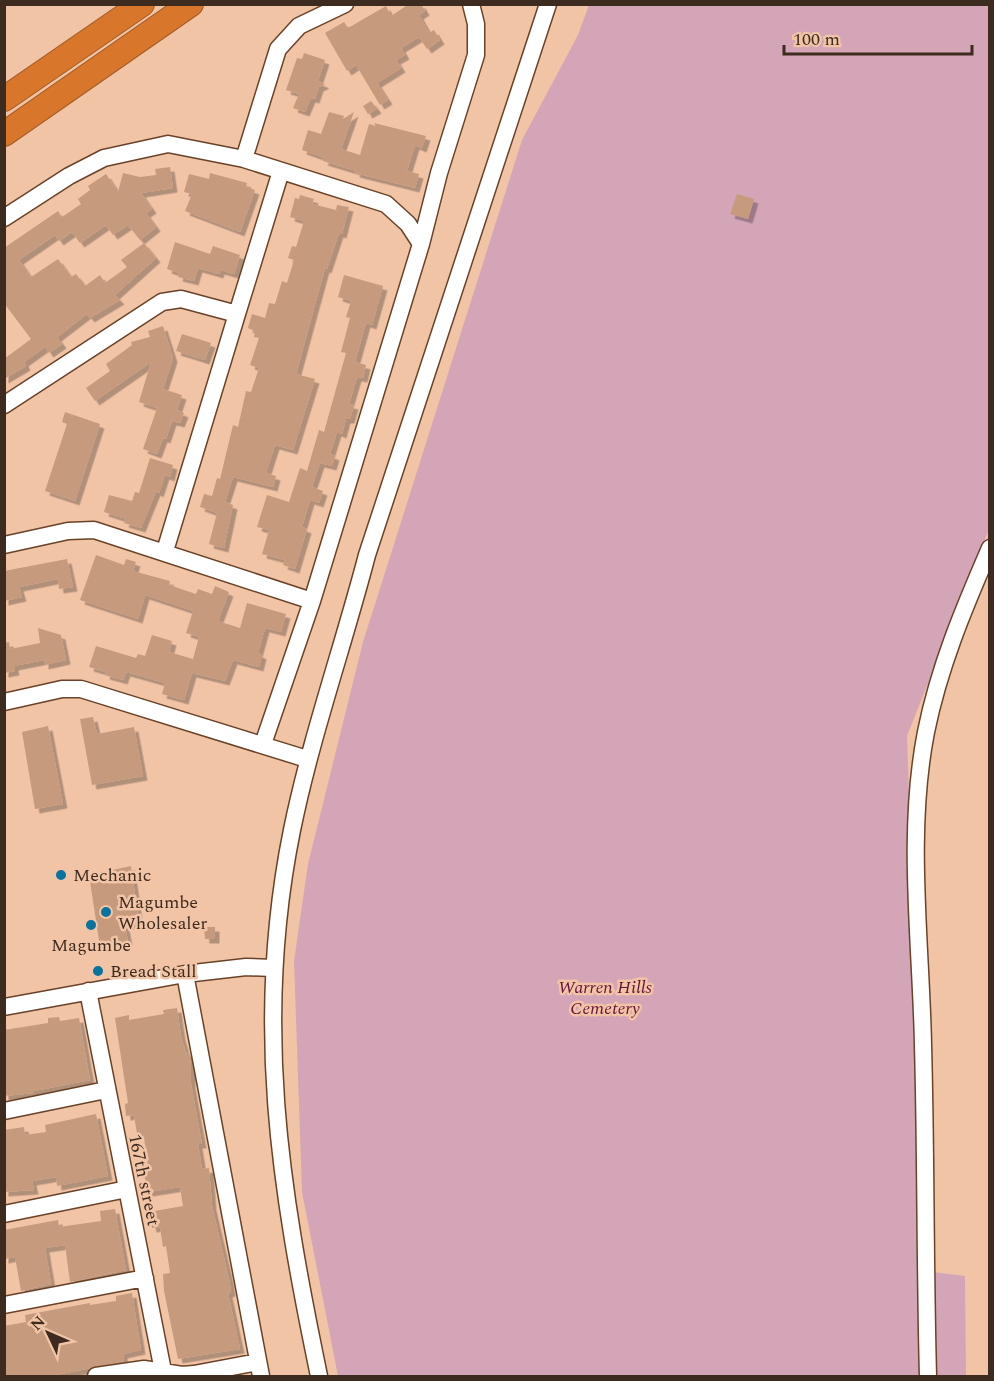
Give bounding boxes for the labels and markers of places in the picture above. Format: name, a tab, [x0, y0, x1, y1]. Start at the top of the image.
place label: Mechanic	[73, 862, 151, 889]
marker: Mechanic	[54, 868, 68, 882]
place label: Magumbe Wholesaler	[118, 889, 208, 937]
marker: Magumbe Wholesaler	[99, 905, 113, 919]
marker: Magumbe	[84, 918, 98, 932]
place label: Magumbe	[51, 932, 131, 959]
place label: Bread Stall	[110, 958, 197, 985]
marker: Bread Stall	[91, 964, 105, 978]

